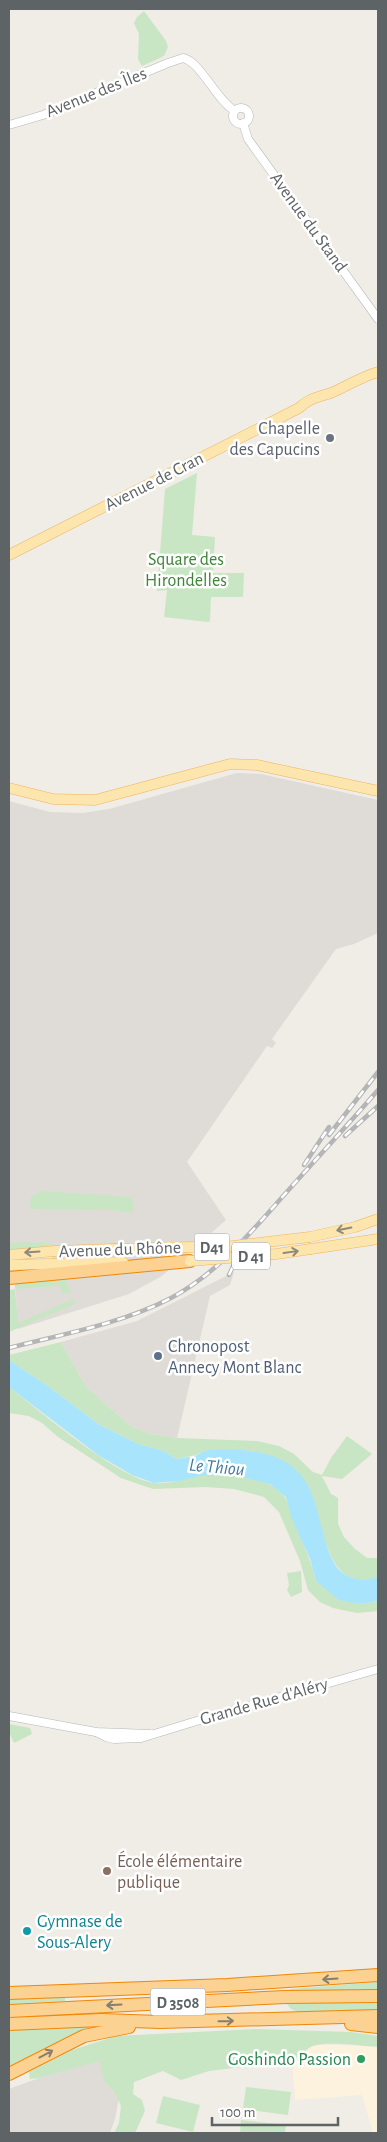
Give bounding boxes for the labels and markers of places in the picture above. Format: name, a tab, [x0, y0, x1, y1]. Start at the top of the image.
place label: Chapelle des Capucins	[230, 420, 320, 459]
marker: Chapelle des Capucins	[324, 432, 336, 444]
place label: Chronopost Annecy Mont Blanc	[168, 1338, 302, 1377]
marker: Chronopost Annecy Mont Blanc	[152, 1350, 164, 1362]
place label: École élémentaire publique	[117, 1850, 242, 1892]
marker: École élémentaire publique	[101, 1865, 113, 1877]
place label: Gymnase de Sous-Alery	[37, 1913, 123, 1952]
marker: Gymnase de Sous-Alery	[21, 1925, 33, 1937]
place label: Goshindo Passion	[228, 2051, 351, 2069]
marker: Goshindo Passion	[355, 2053, 367, 2065]

